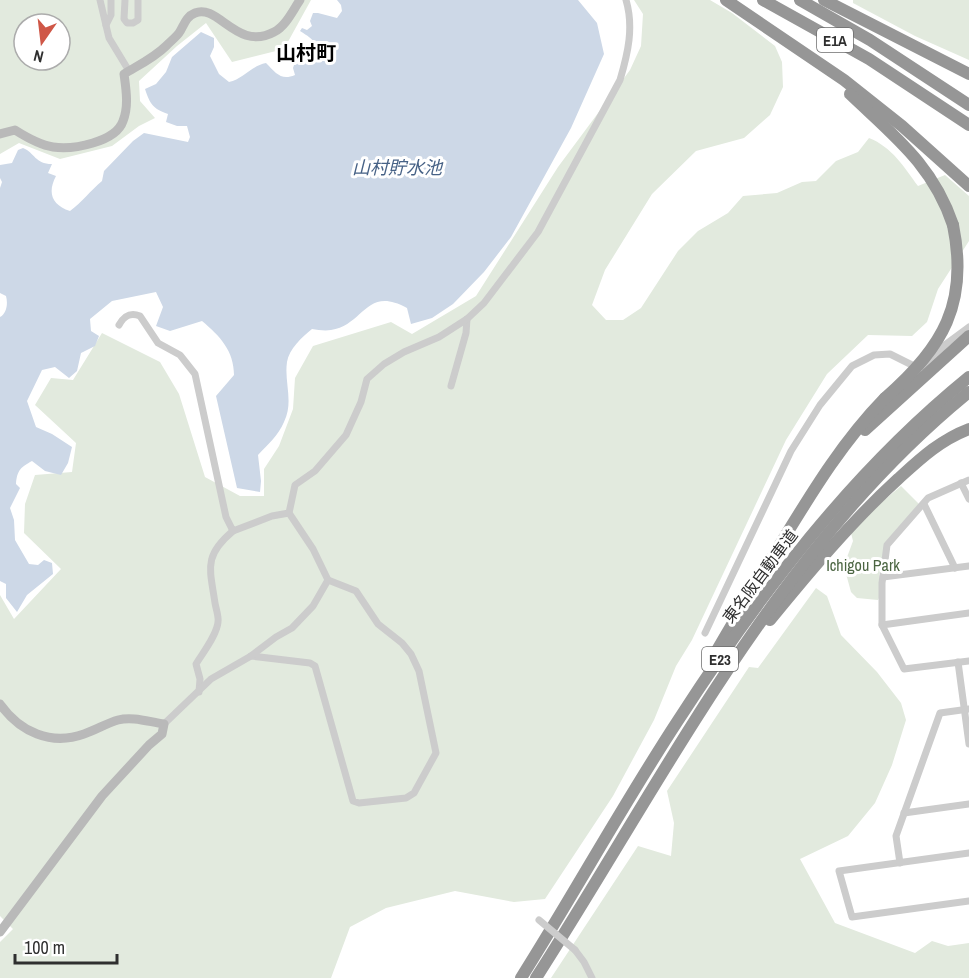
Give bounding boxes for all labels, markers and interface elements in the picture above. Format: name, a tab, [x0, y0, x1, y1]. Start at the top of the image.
north arrow	[12, 12, 72, 72]
road number: E1A	[817, 28, 853, 52]
district label: 山村町	[276, 39, 336, 66]
text: N	[31, 45, 46, 68]
water label: 山村貯水池	[352, 155, 444, 180]
street label: 東名阪自動車道	[718, 525, 802, 627]
park label: Ichigou Park	[826, 554, 900, 576]
road number: E23	[702, 647, 738, 671]
scale bar	[15, 927, 117, 965]
text: 100 m	[24, 935, 65, 960]

